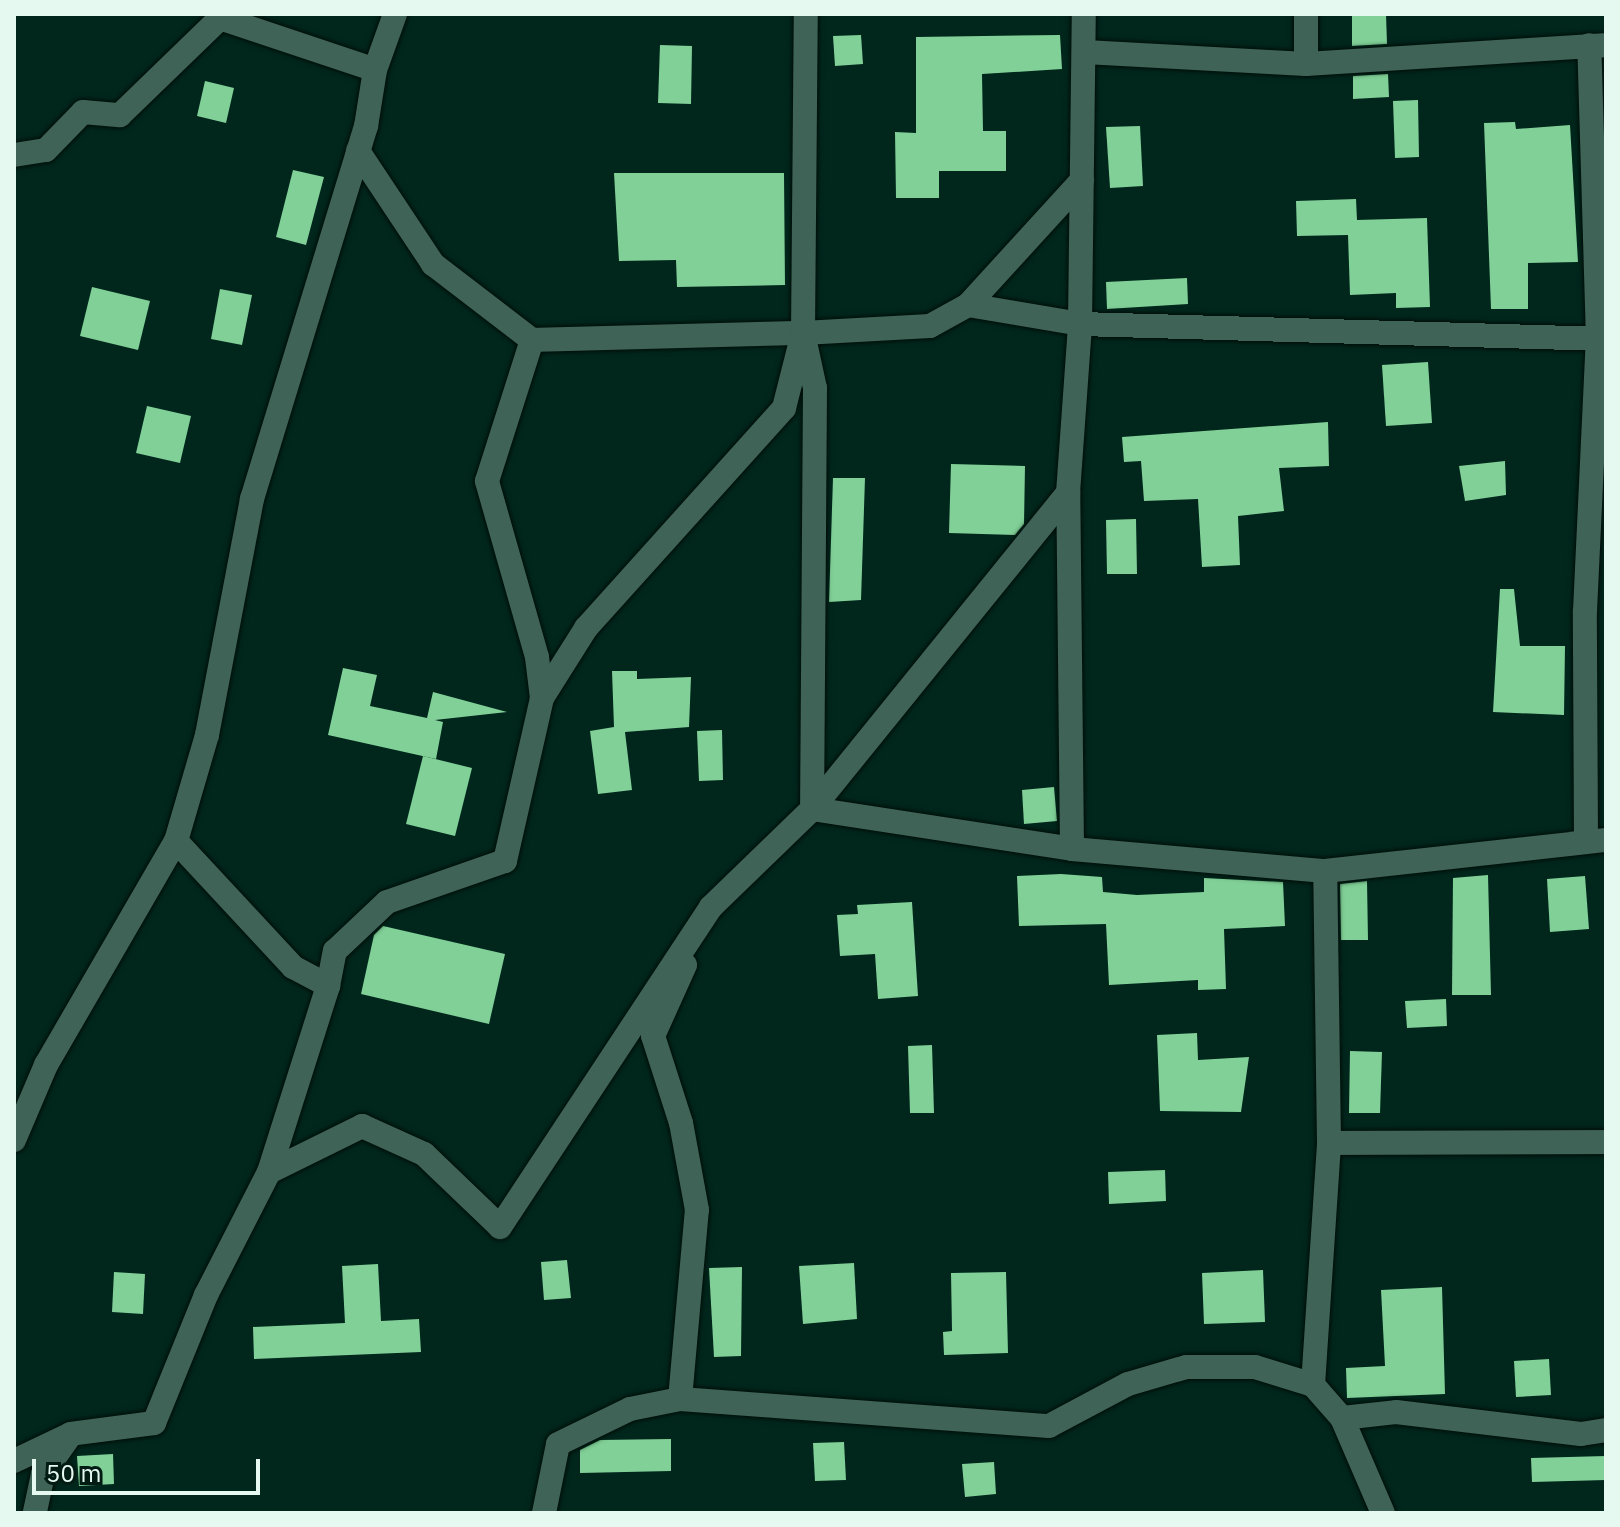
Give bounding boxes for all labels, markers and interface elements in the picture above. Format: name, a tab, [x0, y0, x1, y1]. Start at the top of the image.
scale bar	[36, 1443, 264, 1493]
text: 50 m	[46, 1457, 101, 1489]

